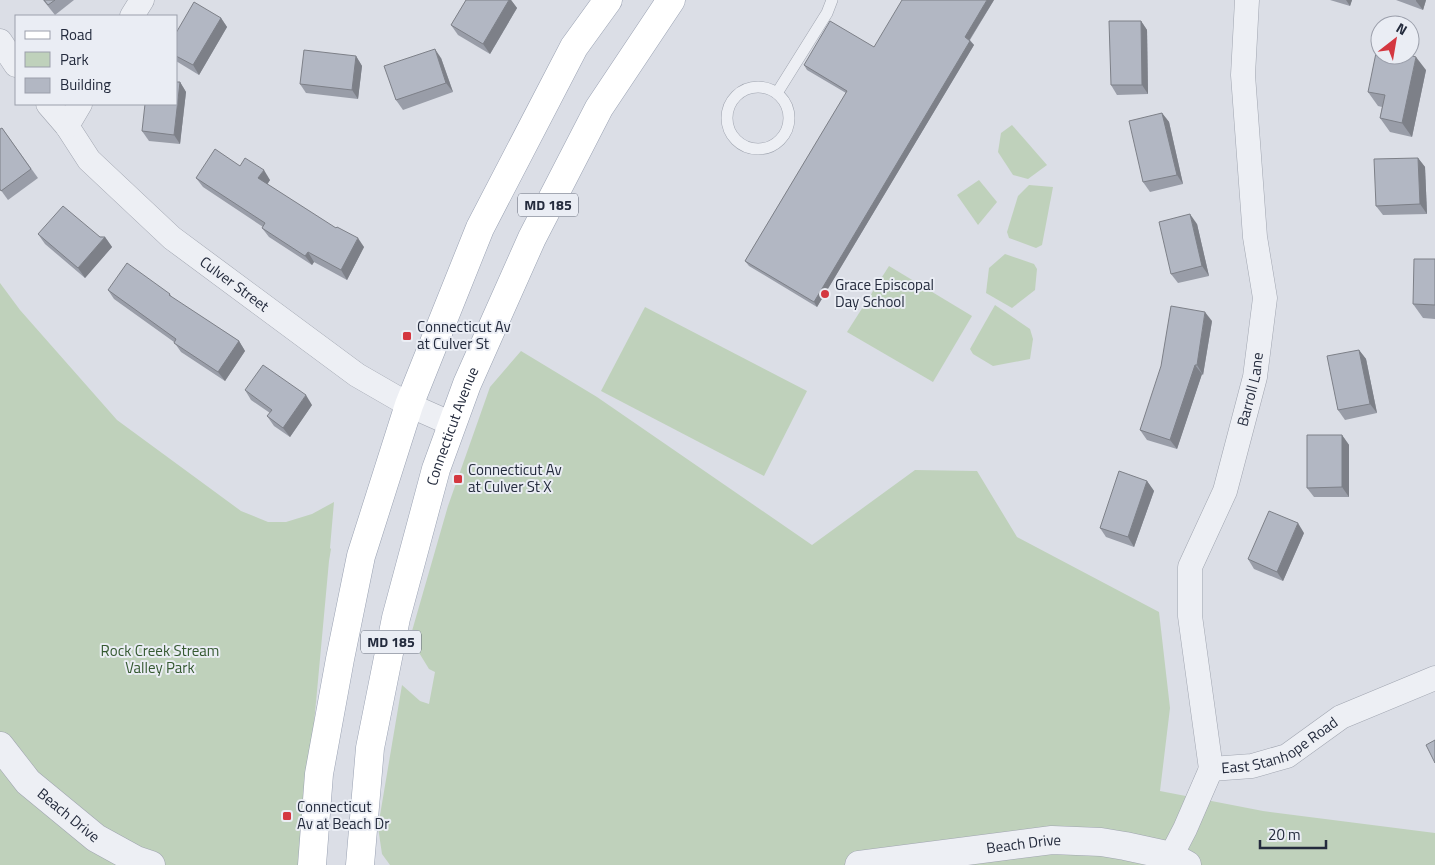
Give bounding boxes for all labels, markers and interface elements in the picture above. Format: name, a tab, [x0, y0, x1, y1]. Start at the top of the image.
legend	[15, 15, 178, 105]
north arrow	[1370, 15, 1420, 65]
text: N	[1392, 17, 1412, 40]
text: Road	[60, 23, 92, 46]
text: Park	[60, 48, 89, 71]
text: Building	[60, 73, 111, 96]
road number: MD 185	[518, 194, 578, 216]
street label: Culver Street	[195, 250, 275, 318]
place label: Grace Episcopal Day School	[835, 273, 934, 313]
marker: Grace Episcopal Day School	[819, 288, 831, 300]
place label: Connecticut Av at Culver St	[417, 315, 511, 355]
marker: Connecticut Av at Culver St	[401, 330, 413, 342]
street label: Barroll Lane	[1230, 351, 1269, 429]
street label: Connecticut Avenue	[420, 363, 484, 488]
place label: Connecticut Av at Culver St X	[468, 458, 562, 498]
marker: Connecticut Av at Culver St X	[452, 473, 464, 485]
road number: MD 185	[361, 630, 421, 654]
park label: Rock Creek Stream Valley Park	[101, 639, 219, 679]
street label: East Stanhope Road	[1221, 711, 1342, 779]
street label: Beach Drive	[32, 782, 105, 848]
place label: Connecticut Av at Beach Dr	[297, 795, 389, 835]
marker: Connecticut Av at Beach Dr	[281, 810, 293, 822]
scale bar	[1260, 818, 1326, 850]
text: 20 m	[1268, 823, 1301, 846]
street label: Beach Drive	[985, 828, 1061, 859]

